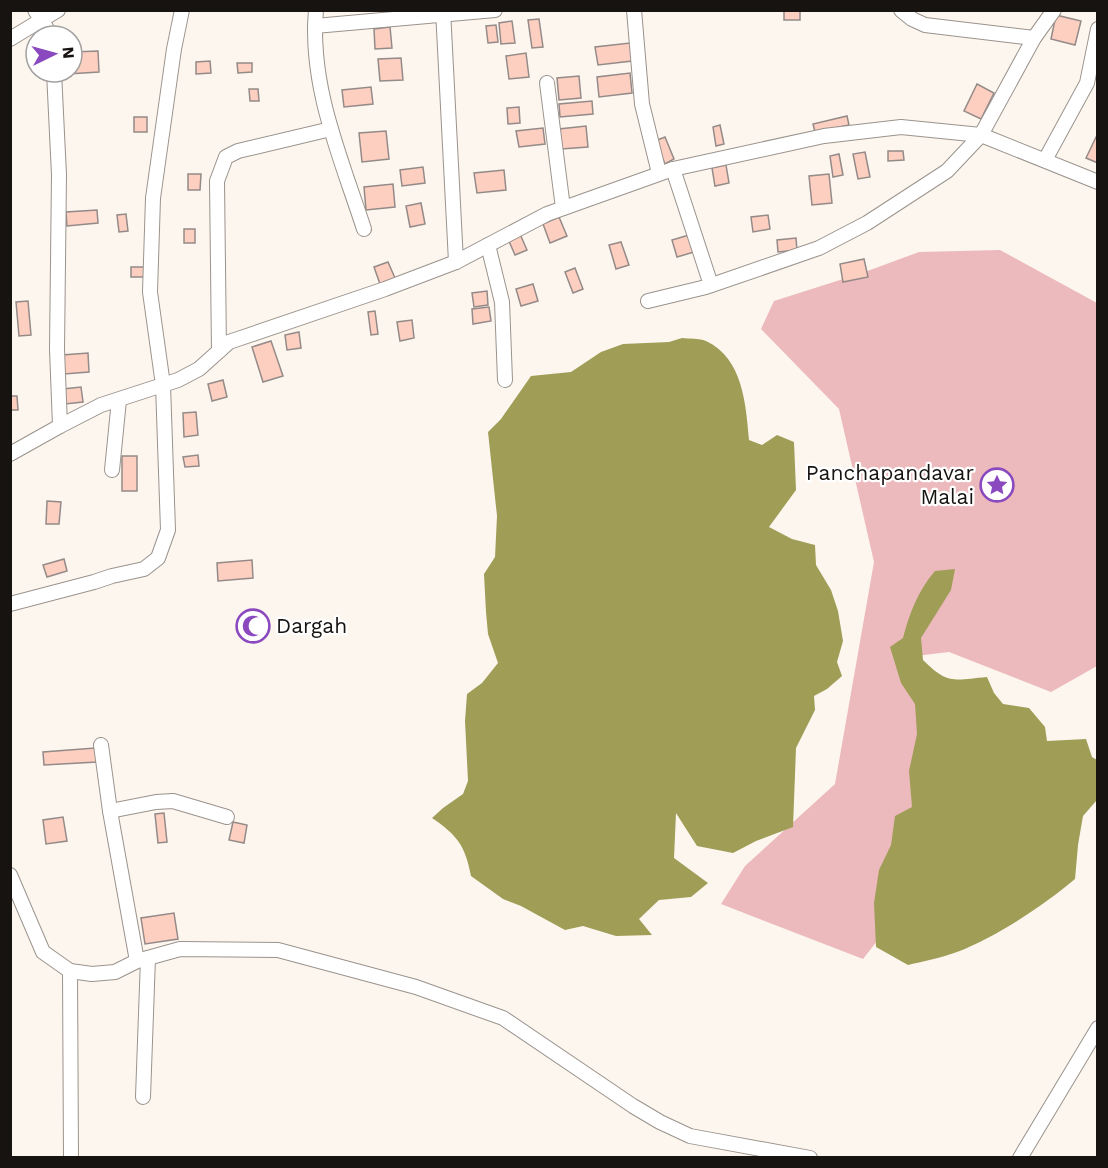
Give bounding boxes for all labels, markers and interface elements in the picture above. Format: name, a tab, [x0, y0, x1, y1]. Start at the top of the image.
north arrow	[24, 24, 84, 84]
text: N	[58, 46, 78, 59]
place label: Panchapandavar Malai	[806, 460, 974, 509]
place icon: Panchapandavar Malai	[979, 467, 1015, 503]
mosque icon: Dargah	[235, 608, 271, 644]
place label: Dargah	[276, 613, 347, 638]

